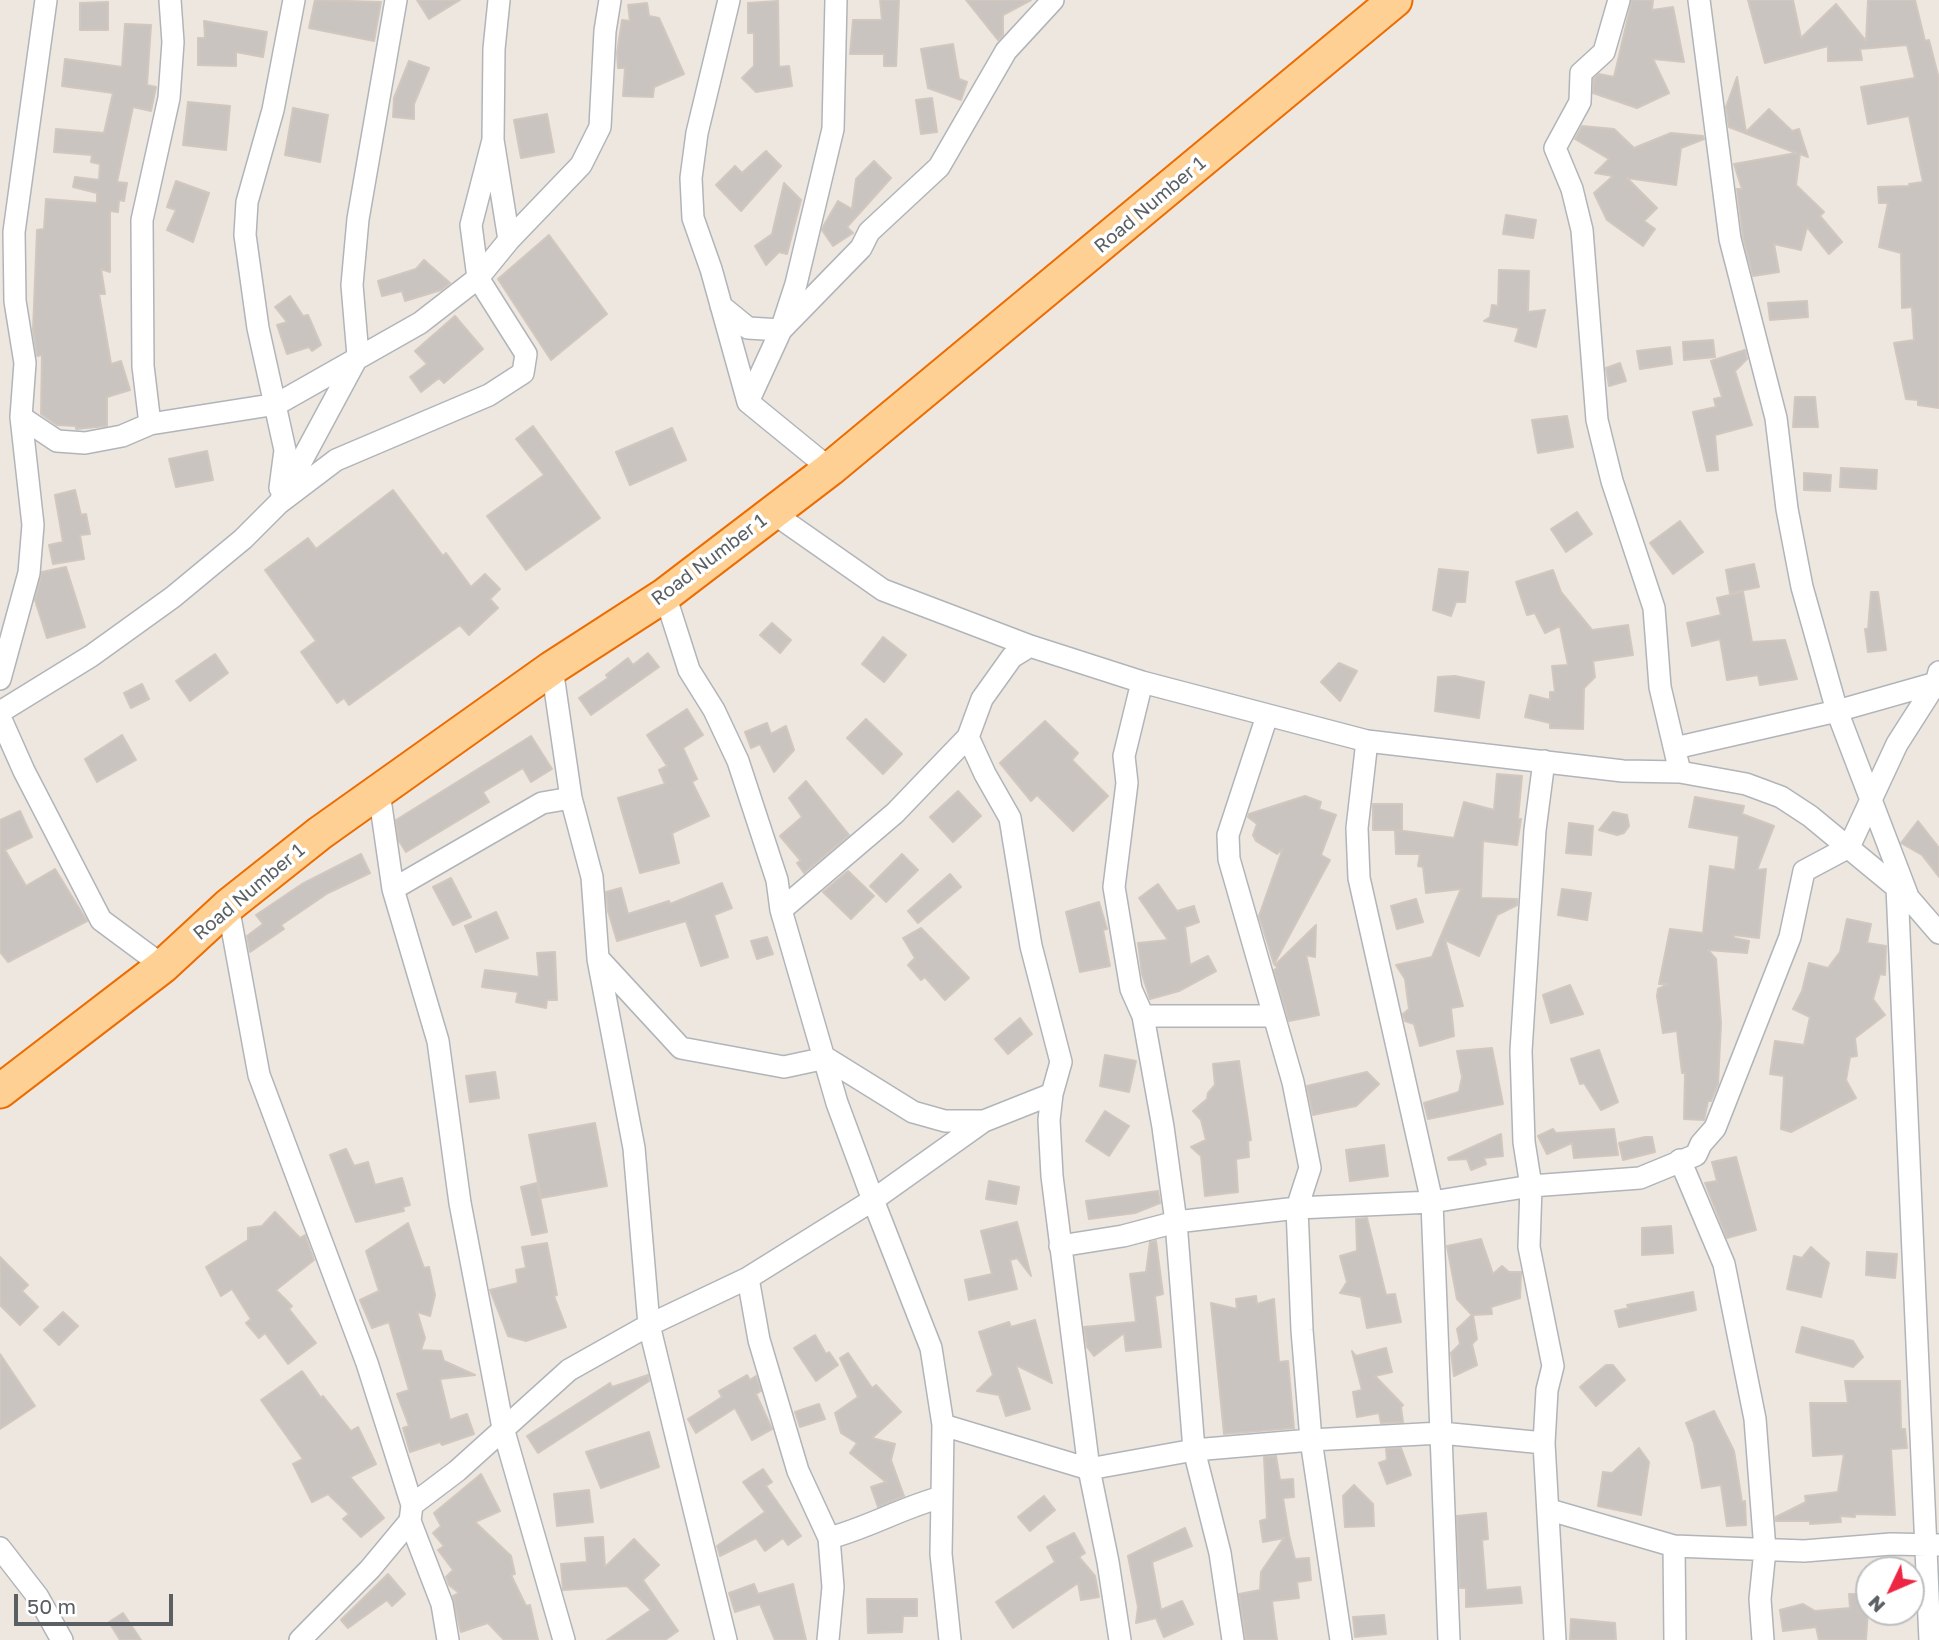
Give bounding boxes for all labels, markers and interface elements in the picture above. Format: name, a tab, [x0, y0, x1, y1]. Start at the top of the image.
street label: Road Number 1	[1090, 152, 1210, 258]
street label: Road Number 1	[647, 509, 771, 611]
street label: Road Number 1	[189, 839, 309, 945]
north arrow	[1855, 1556, 1925, 1626]
scale bar	[18, 1580, 177, 1624]
text: N	[1863, 1591, 1889, 1618]
text: 50 m	[27, 1593, 76, 1619]

